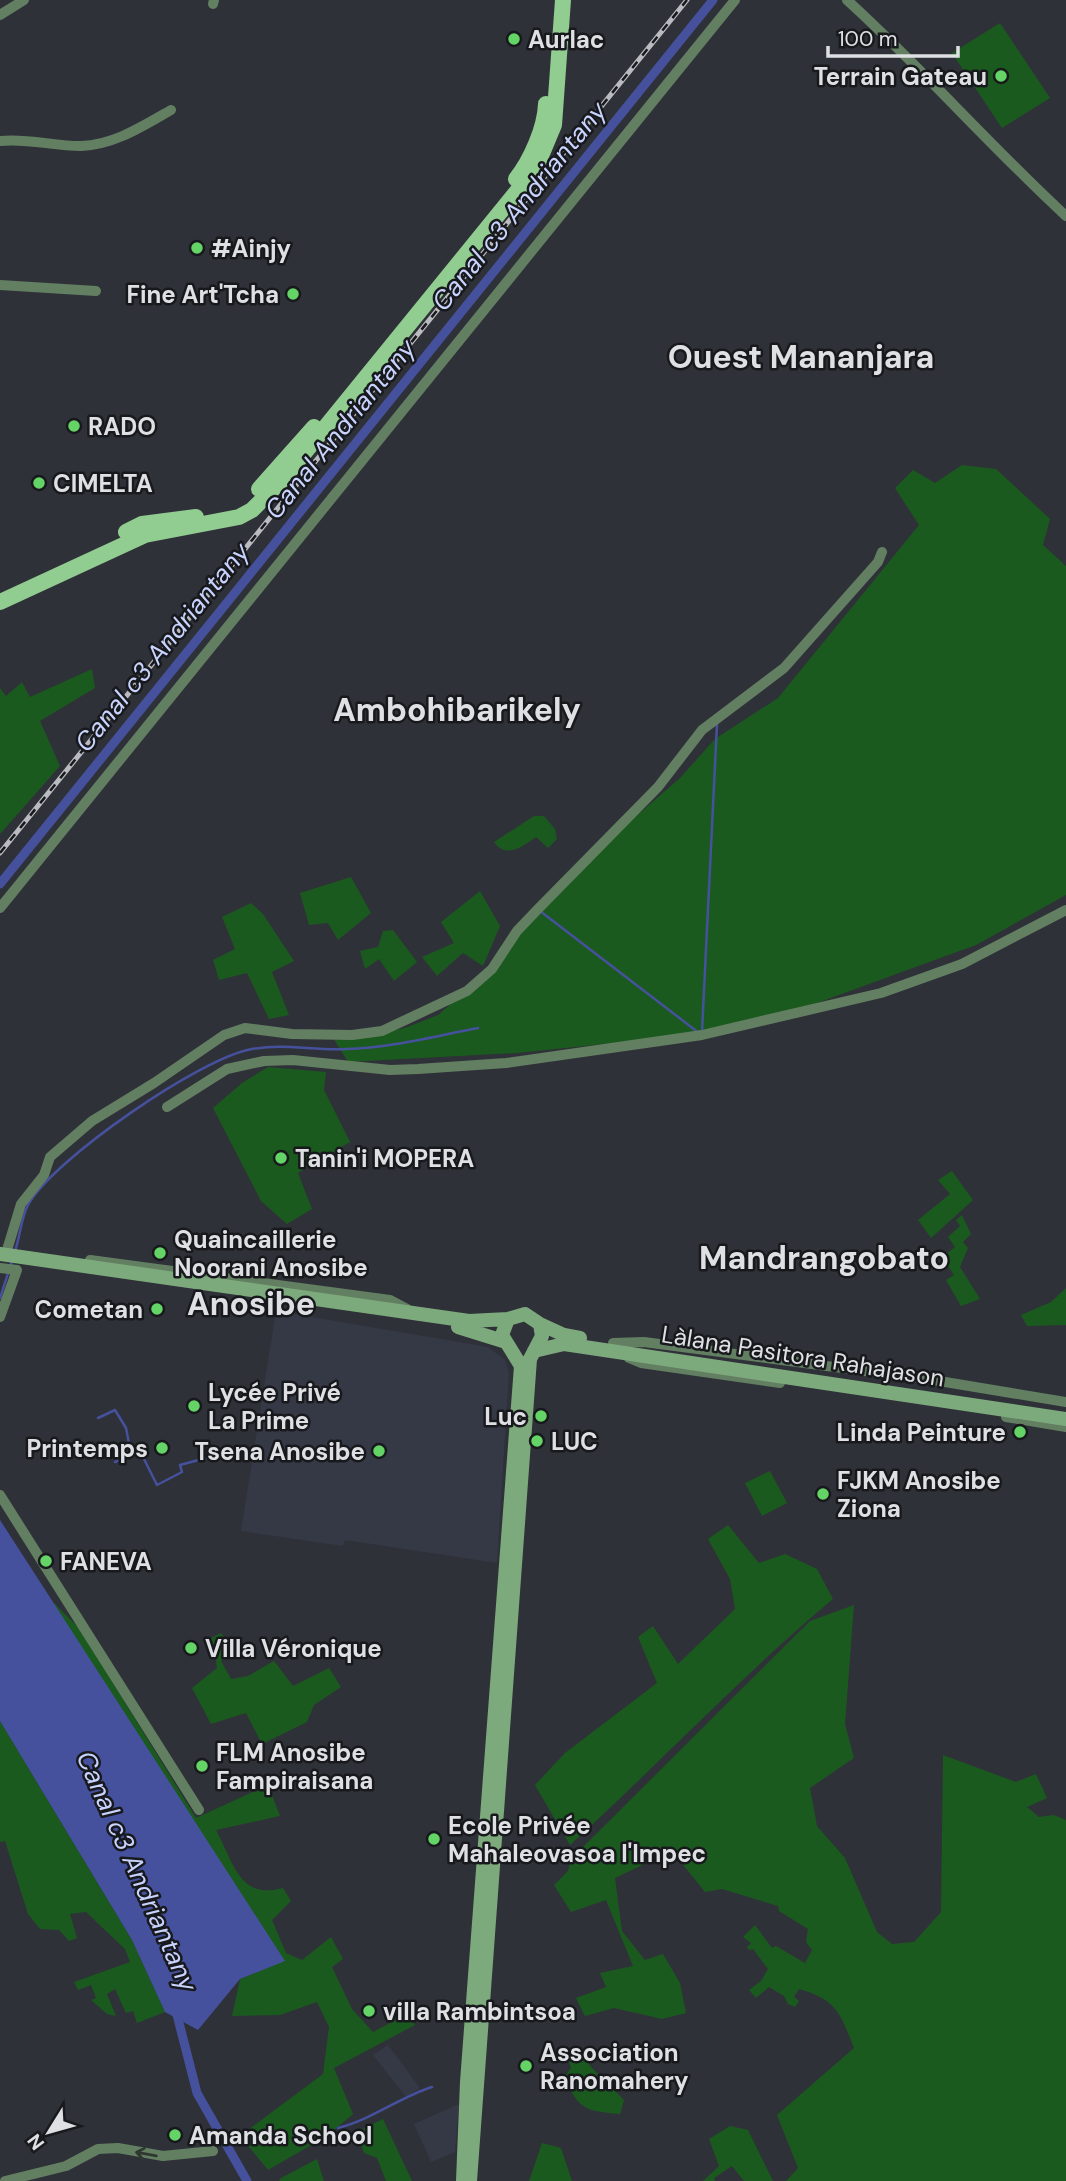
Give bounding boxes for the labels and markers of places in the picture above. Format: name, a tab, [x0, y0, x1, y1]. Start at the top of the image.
place label: Aurlac	[528, 24, 604, 55]
marker: Aurlac	[506, 31, 522, 47]
place label: Terrain Gateau	[814, 61, 987, 92]
marker: Terrain Gateau	[993, 68, 1009, 84]
place label: #Ainjy	[211, 233, 292, 264]
marker: #Ainjy	[189, 240, 205, 256]
place label: Fine Art'Tcha	[127, 279, 279, 310]
marker: Fine Art'Tcha	[285, 286, 301, 302]
place label: RADO	[88, 411, 156, 442]
marker: RADO	[66, 418, 82, 434]
place label: CIMELTA	[53, 468, 153, 499]
marker: CIMELTA	[31, 475, 47, 491]
place label: Tanin'i MOPERA	[295, 1143, 474, 1174]
marker: Tanin'i MOPERA	[273, 1150, 289, 1166]
place label: Quaincaillerie Noorani Anosibe	[174, 1224, 368, 1283]
marker: Quaincaillerie Noorani Anosibe	[152, 1245, 168, 1261]
place label: Cometan	[35, 1294, 143, 1325]
marker: Cometan	[149, 1301, 165, 1317]
place label: Lycée Privé La Prime	[208, 1377, 341, 1436]
marker: Lycée Privé La Prime	[186, 1398, 202, 1414]
place label: Luc	[484, 1401, 527, 1432]
marker: Luc	[533, 1408, 549, 1424]
place label: Linda Peinture	[837, 1417, 1006, 1448]
marker: Linda Peinture	[1012, 1424, 1028, 1440]
place label: LUC	[551, 1426, 598, 1457]
place label: Printemps	[26, 1433, 148, 1464]
marker: LUC	[529, 1433, 545, 1449]
place label: Tsena Anosibe	[194, 1436, 365, 1467]
marker: Printemps	[154, 1440, 170, 1456]
marker: Tsena Anosibe	[371, 1443, 387, 1459]
place label: FJKM Anosibe Ziona	[837, 1465, 1001, 1524]
marker: FJKM Anosibe Ziona	[815, 1486, 831, 1502]
place label: FANEVA	[60, 1546, 152, 1577]
marker: FANEVA	[38, 1553, 54, 1569]
place label: Villa Véronique	[205, 1633, 382, 1664]
marker: Villa Véronique	[183, 1640, 199, 1656]
place label: FLM Anosibe Fampiraisana	[216, 1737, 373, 1796]
marker: FLM Anosibe Fampiraisana	[194, 1758, 210, 1774]
place label: Ecole Privée Mahaleovasoa l'Impec	[448, 1810, 706, 1869]
marker: Ecole Privée Mahaleovasoa l'Impec	[426, 1831, 442, 1847]
place label: villa Rambintsoa	[383, 1996, 576, 2027]
marker: villa Rambintsoa	[361, 2003, 377, 2019]
place label: Association Ranomahery	[540, 2037, 689, 2096]
marker: Association Ranomahery	[518, 2058, 534, 2074]
place label: Amanda School	[189, 2120, 372, 2151]
marker: Amanda School	[167, 2127, 183, 2143]

